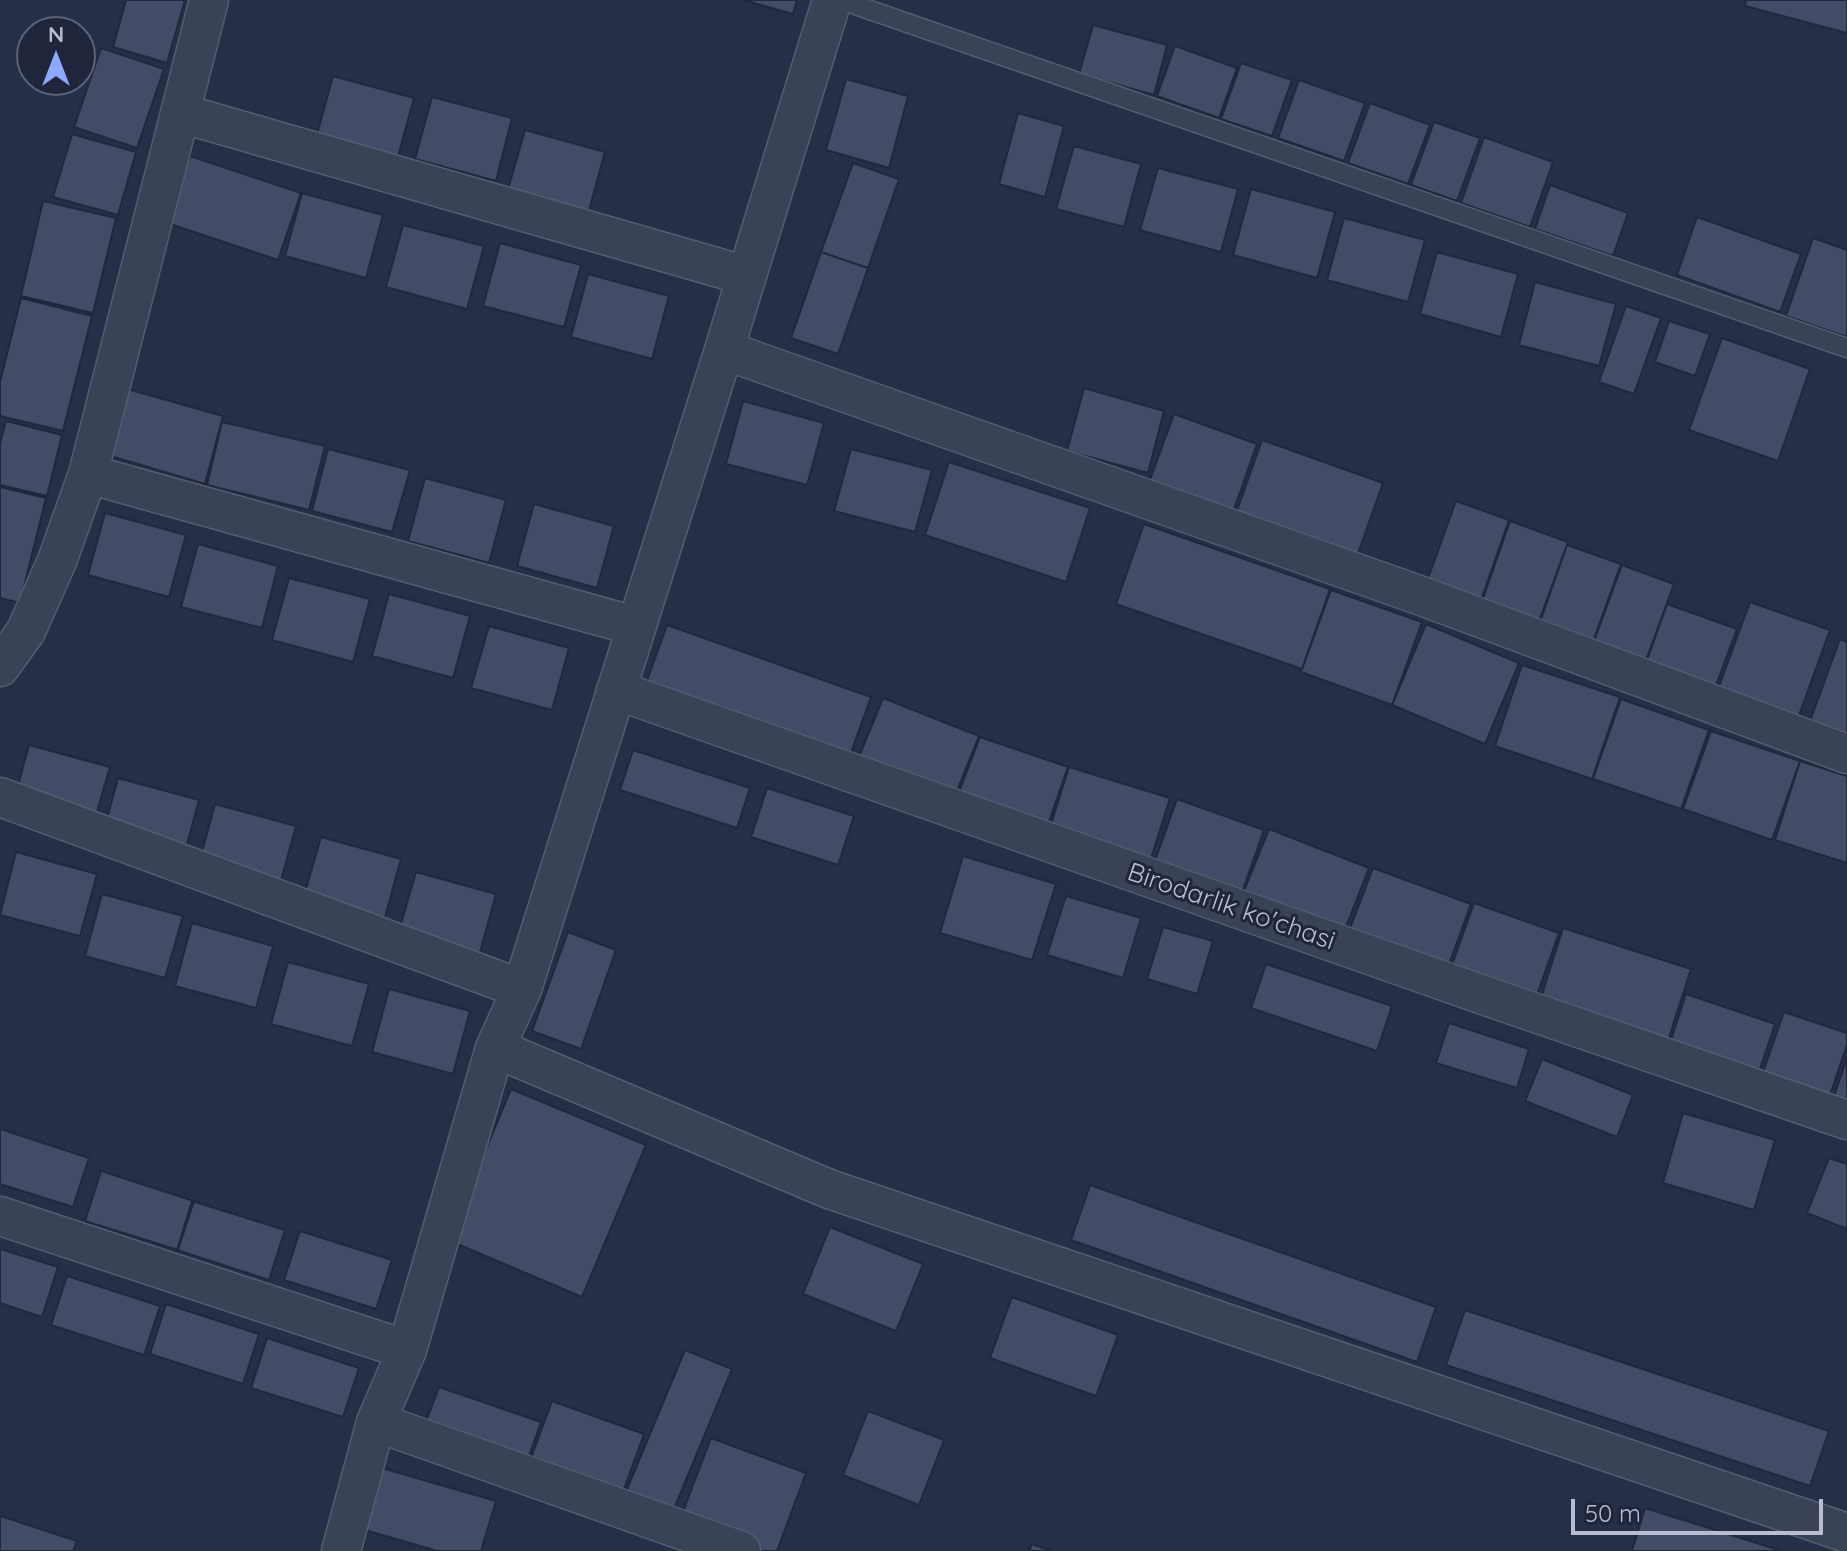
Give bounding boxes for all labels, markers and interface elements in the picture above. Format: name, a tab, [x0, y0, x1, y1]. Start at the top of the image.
north arrow	[16, 16, 96, 96]
text: N	[48, 20, 64, 48]
street label: Birodarlik ko'chasi	[1123, 857, 1339, 957]
scale bar	[1575, 1483, 1827, 1533]
text: 50 m	[1585, 1498, 1641, 1528]

